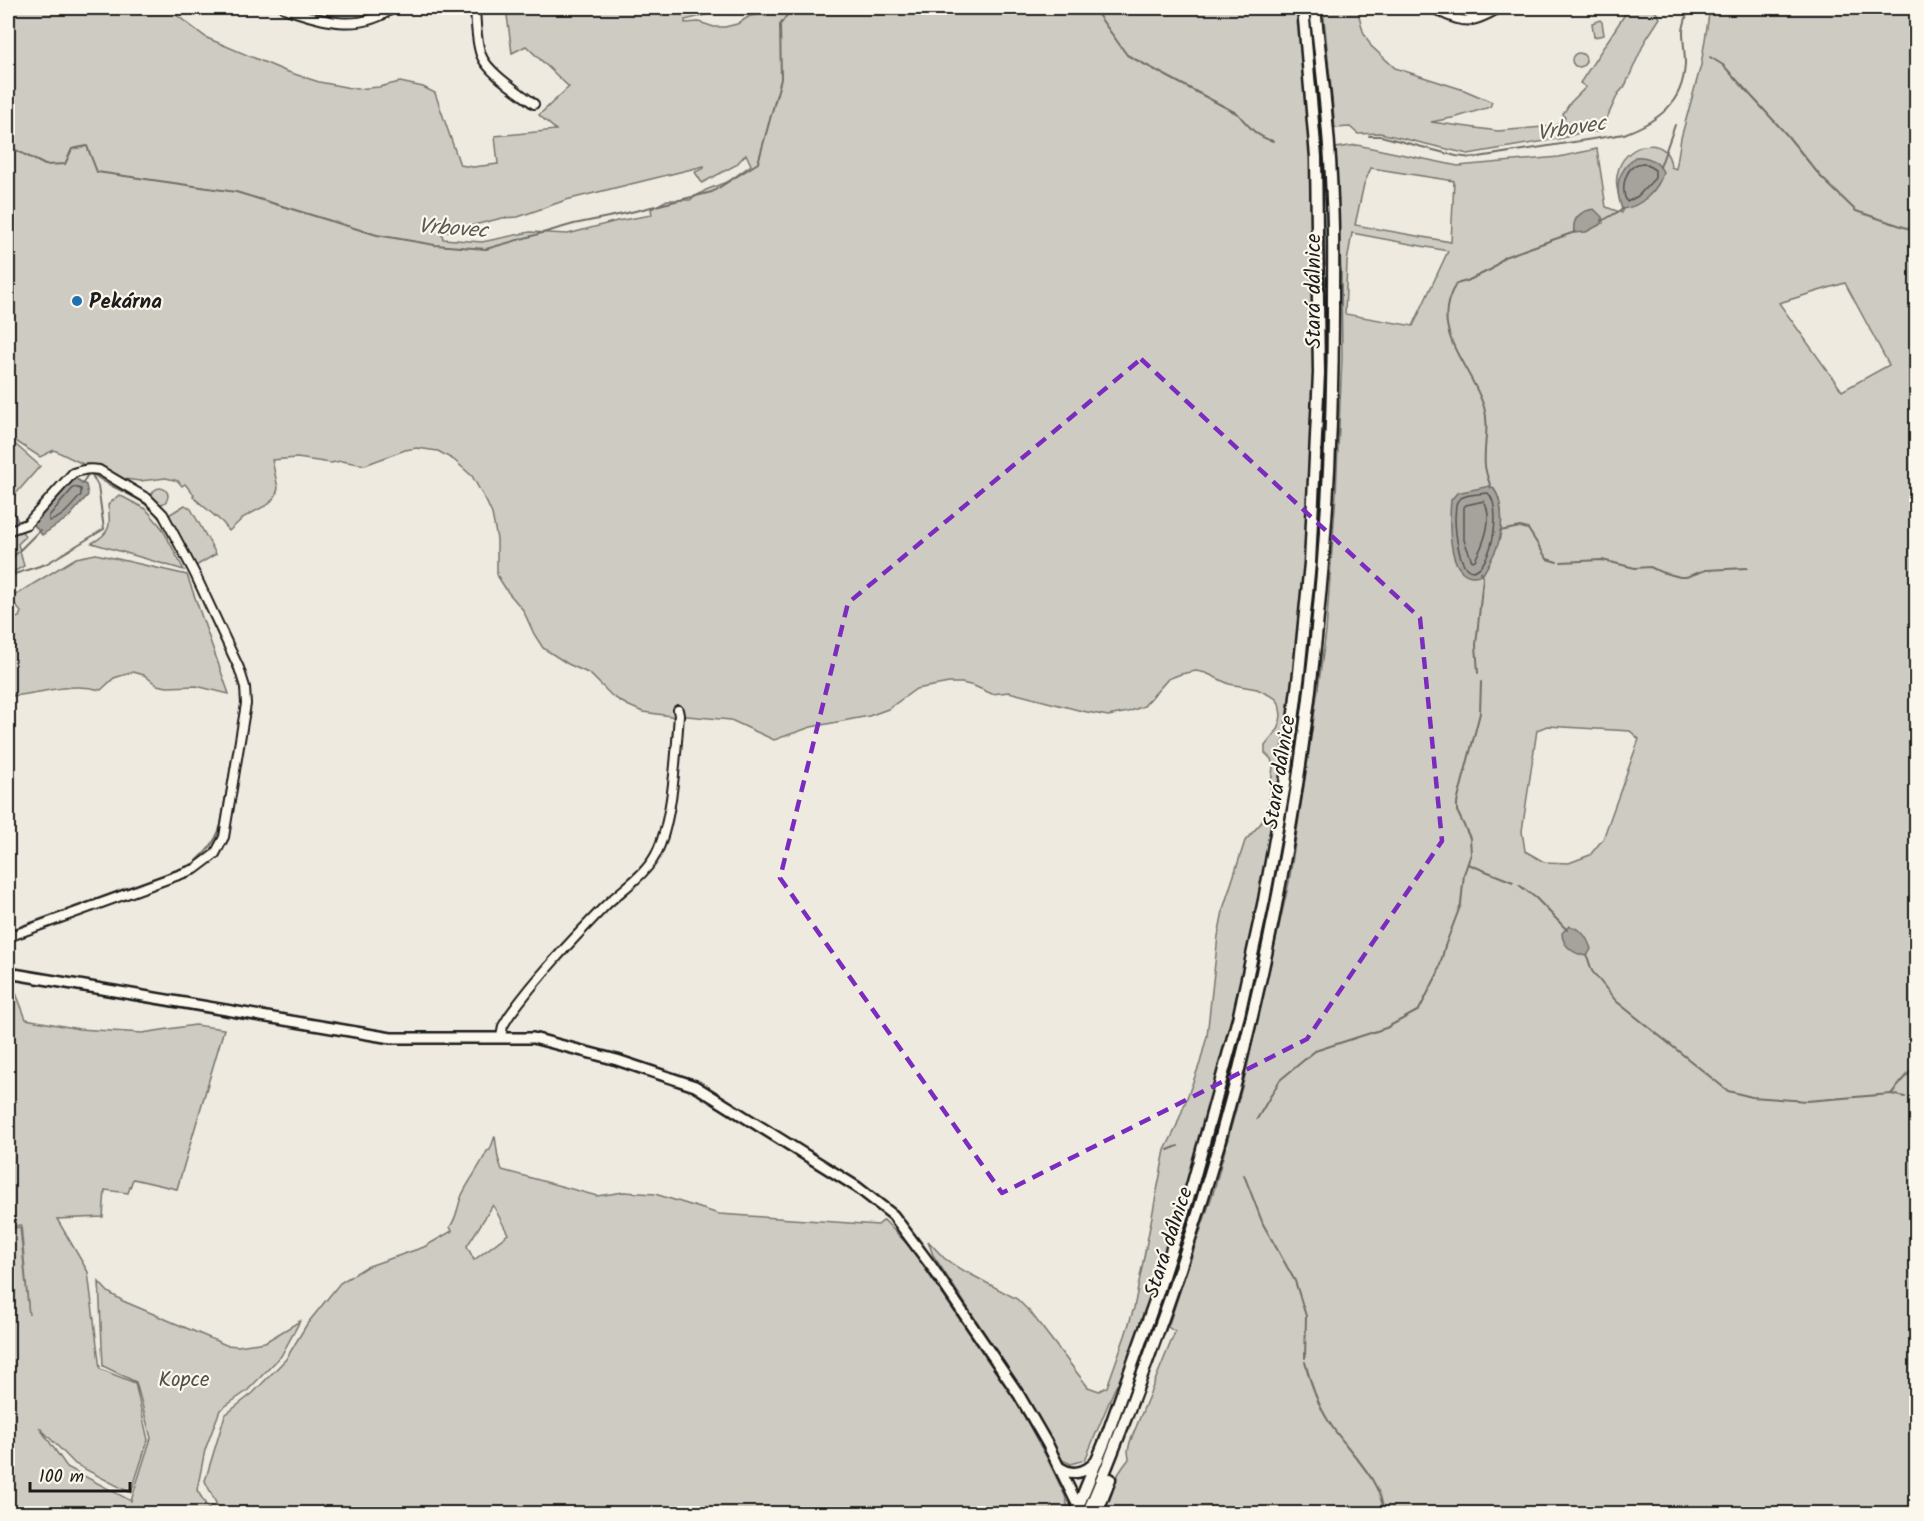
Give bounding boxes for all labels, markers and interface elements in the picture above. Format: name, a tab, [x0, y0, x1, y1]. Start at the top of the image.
water label: Vrbovec	[1534, 106, 1611, 152]
water label: Vrbovec	[417, 210, 491, 250]
street label: Stará dálnice	[1298, 233, 1331, 348]
place label: Pekárna	[89, 286, 162, 319]
marker: Pekárna	[70, 294, 84, 308]
street label: Stará dálnice	[1255, 712, 1306, 832]
street label: Stará dálnice	[1136, 1182, 1203, 1302]
park label: Kopce	[159, 1364, 210, 1397]
scale bar	[30, 1455, 130, 1493]
text: 100 m	[39, 1463, 84, 1492]

